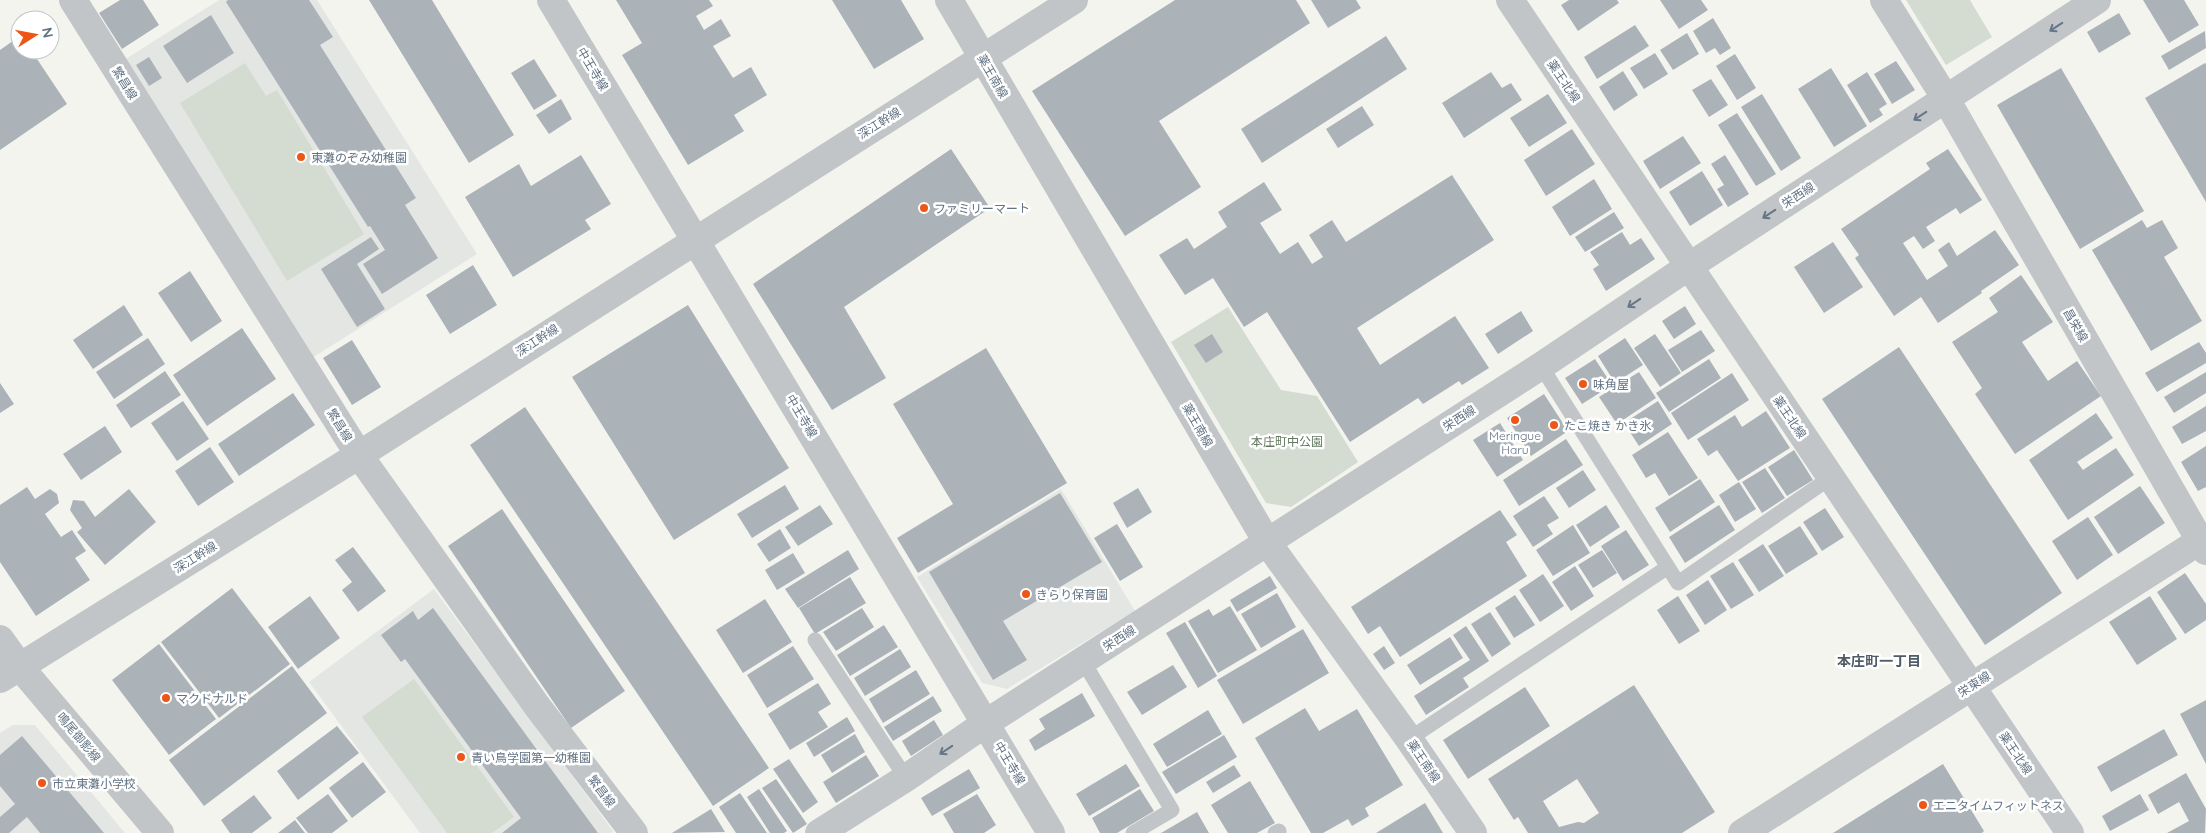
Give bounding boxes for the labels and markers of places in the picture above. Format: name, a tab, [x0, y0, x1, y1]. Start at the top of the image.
place label: 東灘のぞみ幼稚園	[311, 150, 407, 165]
marker: 東灘のぞみ幼稚園	[295, 151, 307, 163]
place label: ファミリーマート	[934, 201, 1030, 216]
marker: ファミリーマート	[918, 202, 930, 214]
place label: 味角屋	[1593, 377, 1629, 392]
marker: 味角屋	[1577, 378, 1589, 390]
marker: Meringue Haru	[1509, 414, 1521, 426]
place label: たこ焼き かき氷	[1564, 418, 1651, 433]
marker: たこ焼き かき氷	[1548, 419, 1560, 431]
place label: Meringue Haru	[1489, 428, 1541, 457]
place label: きらり保育園	[1036, 587, 1108, 602]
marker: きらり保育園	[1020, 588, 1032, 600]
place label: マクドナルド	[176, 691, 248, 706]
marker: マクドナルド	[160, 692, 172, 704]
place label: 青い鳥学園第一幼稚園	[471, 750, 591, 765]
marker: 青い鳥学園第一幼稚園	[455, 751, 467, 763]
place label: 市立東灘小学校	[52, 776, 136, 791]
marker: 市立東灘小学校	[36, 777, 48, 789]
place label: エニタイムフィットネス	[1933, 798, 2064, 813]
marker: エニタイムフィットネス	[1917, 799, 1929, 811]

